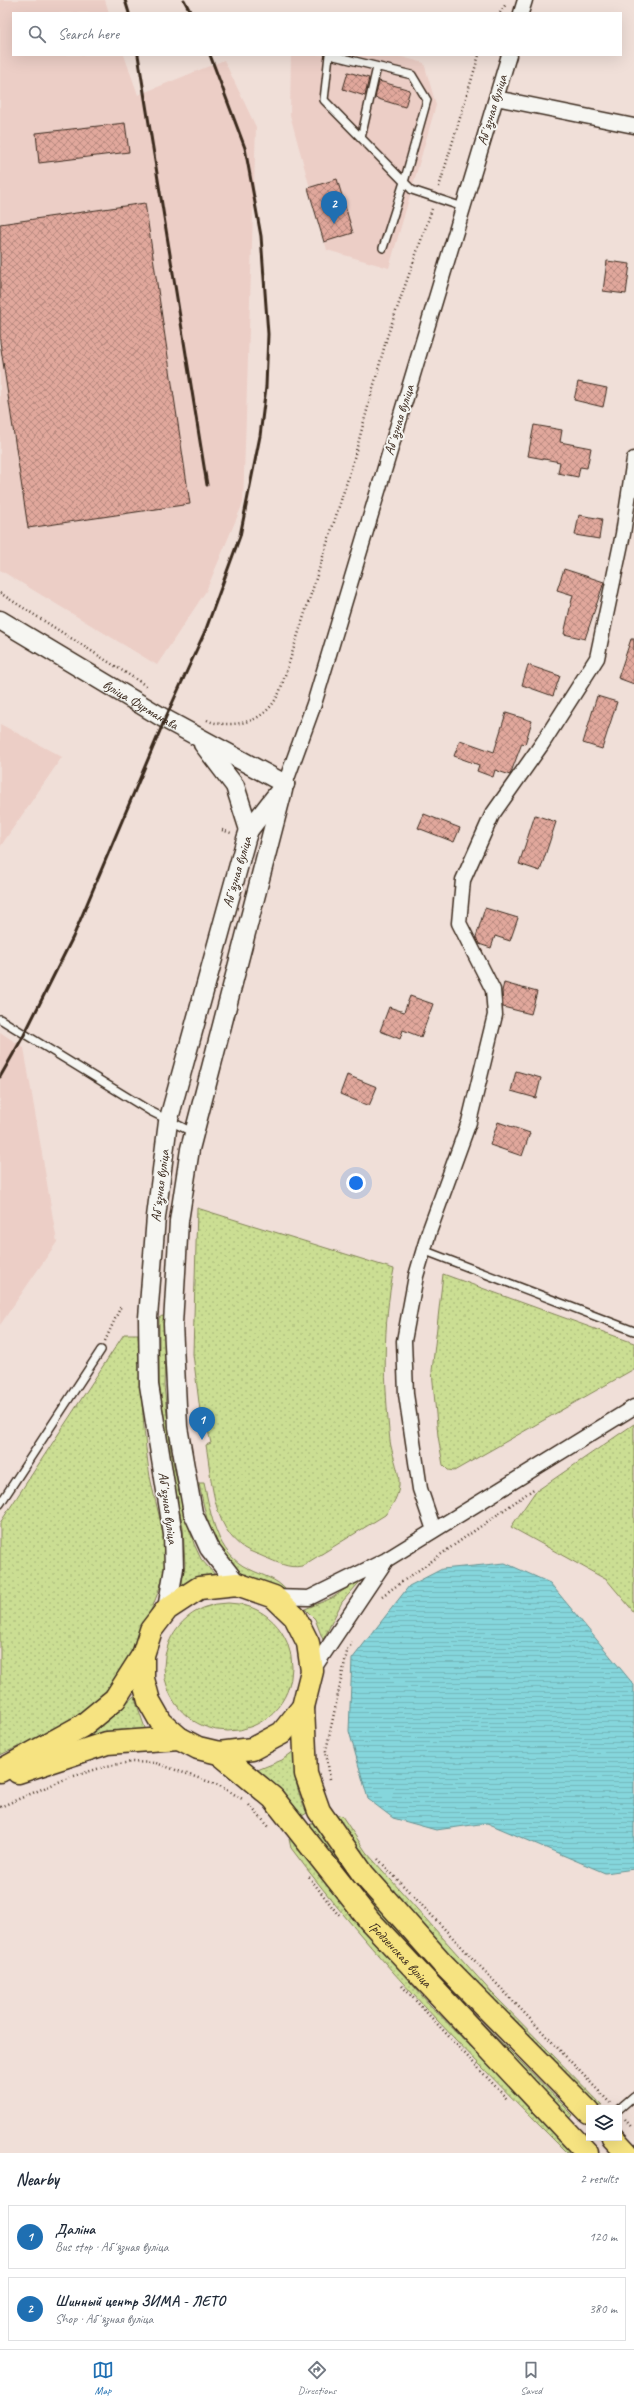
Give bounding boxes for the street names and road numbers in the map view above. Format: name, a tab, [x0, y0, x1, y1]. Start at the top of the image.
street label: Абʼязная вуліца	[473, 72, 511, 147]
street label: Абʼязная вуліца	[380, 382, 418, 457]
street label: вуліца Фурманава	[100, 675, 182, 734]
street label: Абʼязная вуліца	[219, 834, 255, 909]
street label: Абʼязная вуліца	[147, 1148, 173, 1223]
street label: Абʼязная вуліца	[155, 1471, 182, 1546]
street label: Гродзенская вуліца	[366, 1917, 437, 1991]

